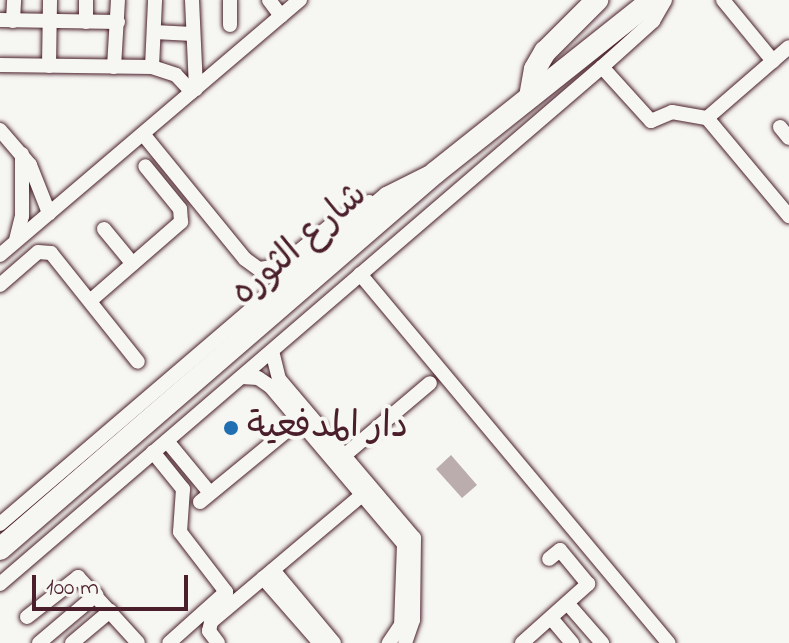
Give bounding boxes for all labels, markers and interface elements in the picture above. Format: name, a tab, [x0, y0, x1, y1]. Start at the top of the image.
street label: شارع الثوره	[223, 174, 377, 316]
place label: دار المدفعية	[247, 406, 408, 450]
marker: دار المدفعية	[222, 419, 240, 437]
scale bar	[36, 559, 192, 609]
text: 100 m	[46, 571, 99, 606]

